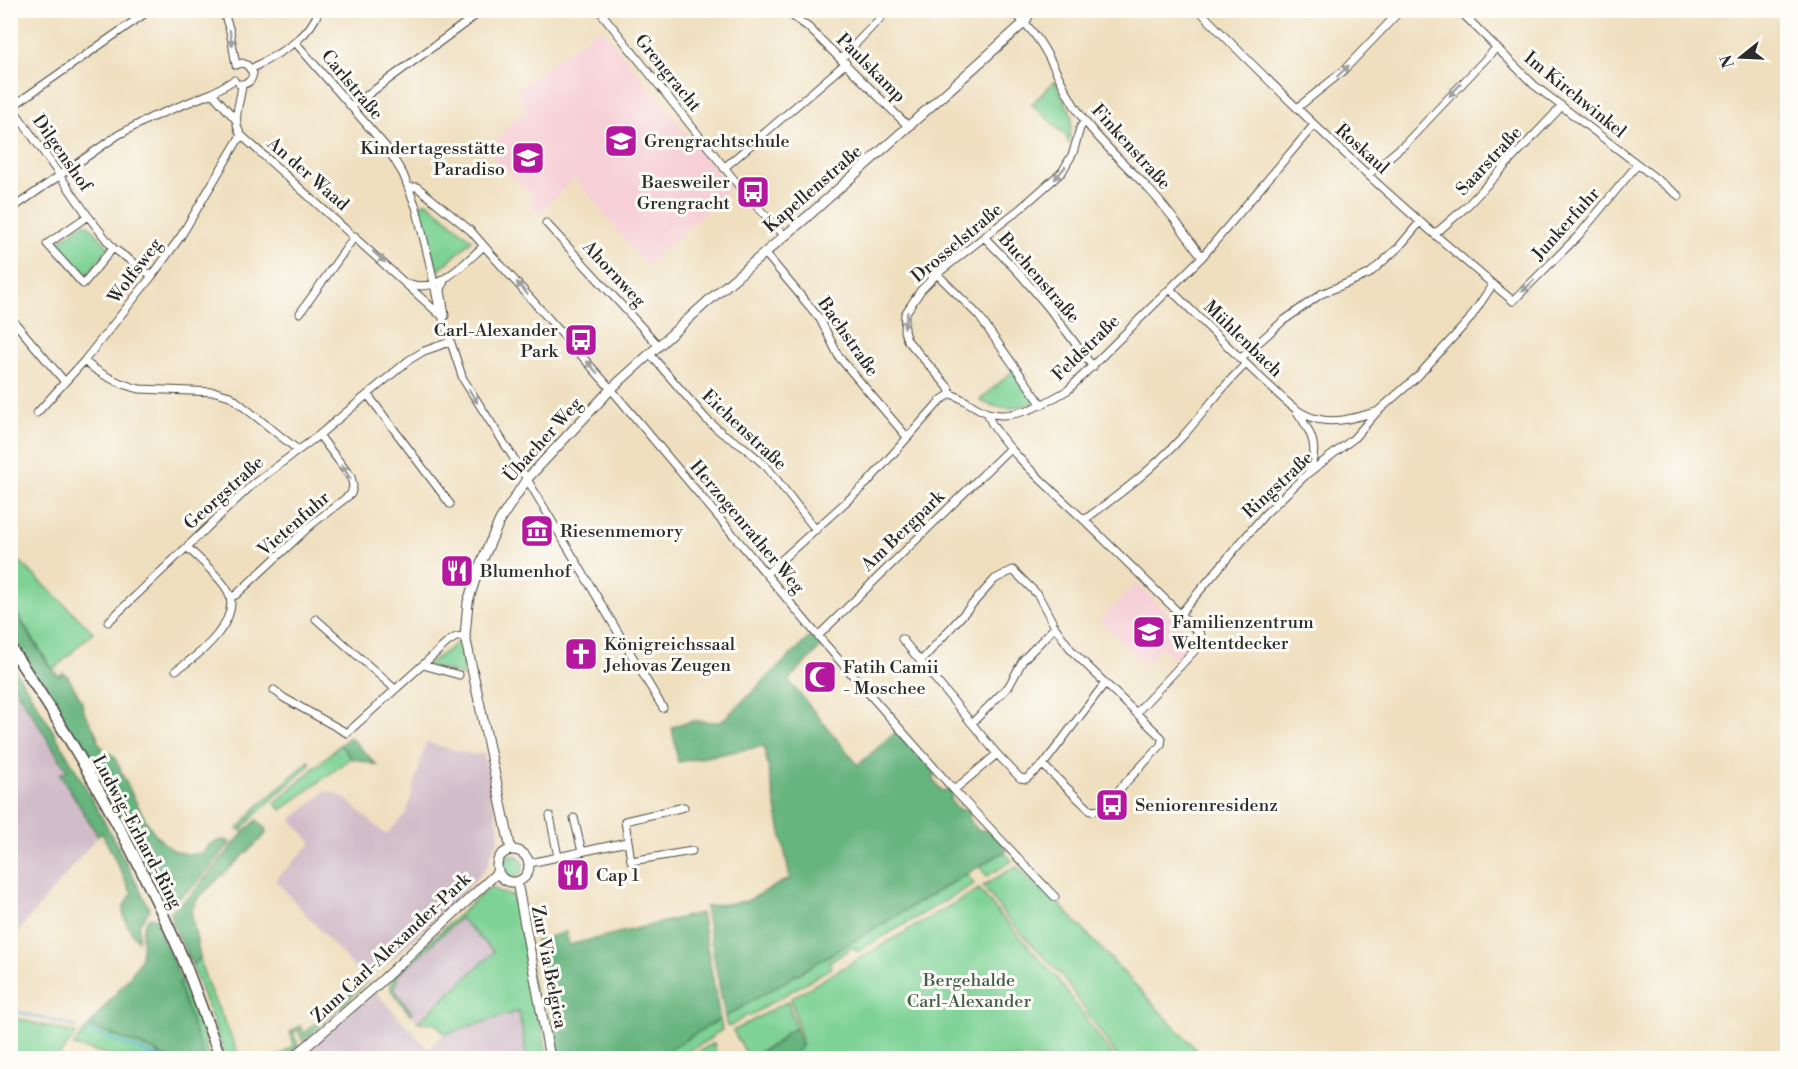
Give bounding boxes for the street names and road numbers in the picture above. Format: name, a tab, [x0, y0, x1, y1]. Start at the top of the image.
street label: Paulskamp	[831, 28, 911, 108]
street label: Grengracht	[630, 29, 707, 117]
street label: Carlstraße	[316, 45, 388, 125]
street label: Im Kirchwinkel	[1519, 47, 1631, 144]
street label: Finkenstraße	[1086, 99, 1176, 195]
street label: Dilgenshof	[27, 110, 98, 197]
street label: Roskaul	[1330, 119, 1394, 180]
street label: Saarstraße	[1451, 121, 1527, 201]
street label: An der Waad	[262, 131, 354, 216]
street label: Kapellenstraße	[759, 140, 867, 238]
street label: Junkerfuhr	[1526, 183, 1605, 266]
street label: Drosselstraße	[907, 198, 1007, 288]
street label: Buchenstraße	[993, 227, 1085, 328]
street label: Wolfsweg	[102, 233, 168, 309]
street label: Ahornweg	[577, 235, 651, 313]
street label: Bachstraße	[812, 292, 884, 381]
street label: Mühlenbach	[1199, 296, 1288, 383]
street label: Feldstraße	[1047, 310, 1125, 386]
street label: Eichenstraße	[697, 385, 791, 475]
street label: Übacher Weg	[499, 392, 588, 487]
street label: Ringstraße	[1238, 446, 1318, 524]
street label: Georgstraße	[179, 451, 269, 535]
street label: Herzogenrather Weg	[684, 456, 810, 599]
street label: Am Bergpark	[856, 484, 951, 577]
street label: Vietenfuhr	[252, 486, 335, 562]
street label: Ludwig-Erhard-Ring	[87, 751, 187, 913]
street label: Zum Carl-Alexander-Park	[307, 867, 477, 1028]
street label: Zur Via Belgica	[526, 904, 572, 1031]

